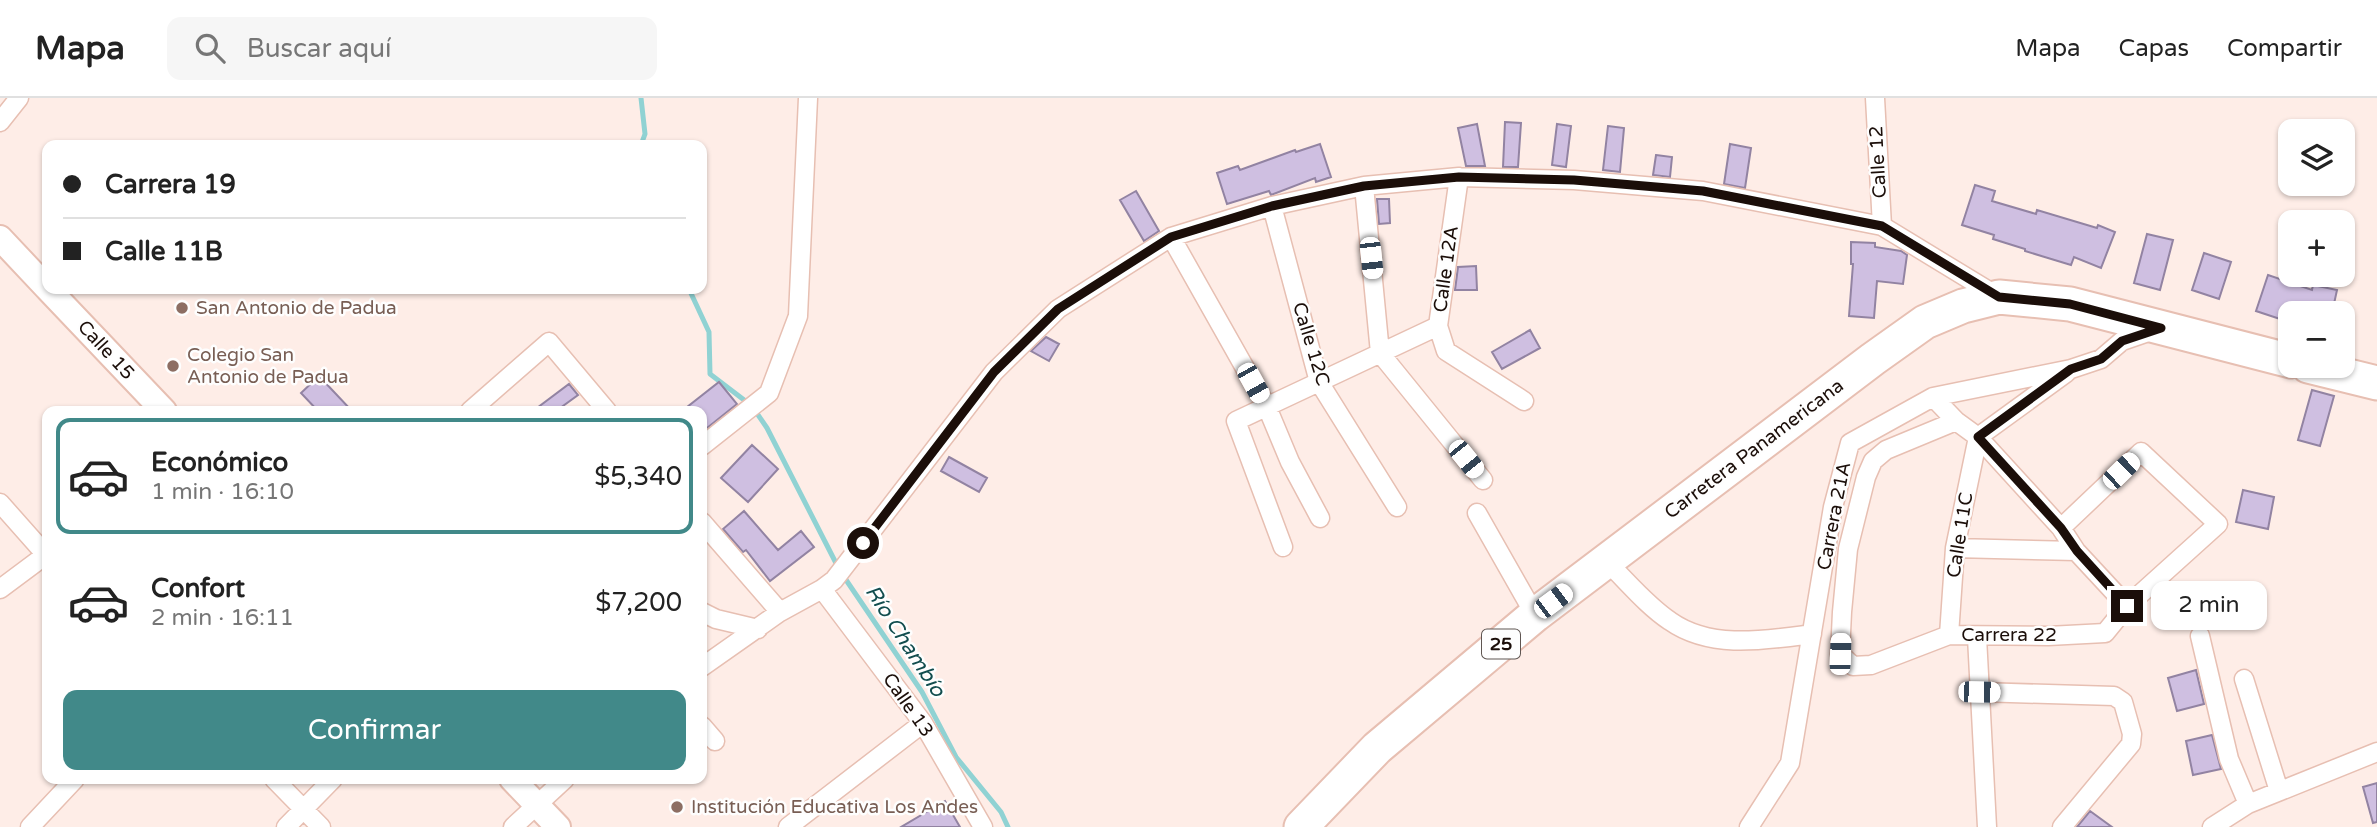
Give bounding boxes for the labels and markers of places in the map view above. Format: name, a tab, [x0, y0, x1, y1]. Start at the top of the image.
place label: San Antonio de Padua	[196, 297, 397, 319]
marker: San Antonio de Padua	[174, 300, 190, 316]
place label: Colegio San Antonio de Padua	[187, 344, 349, 388]
marker: Colegio San Antonio de Padua	[165, 358, 181, 374]
place label: Institución Educativa Los Andes	[691, 796, 978, 818]
marker: Institución Educativa Los Andes	[669, 799, 685, 815]

